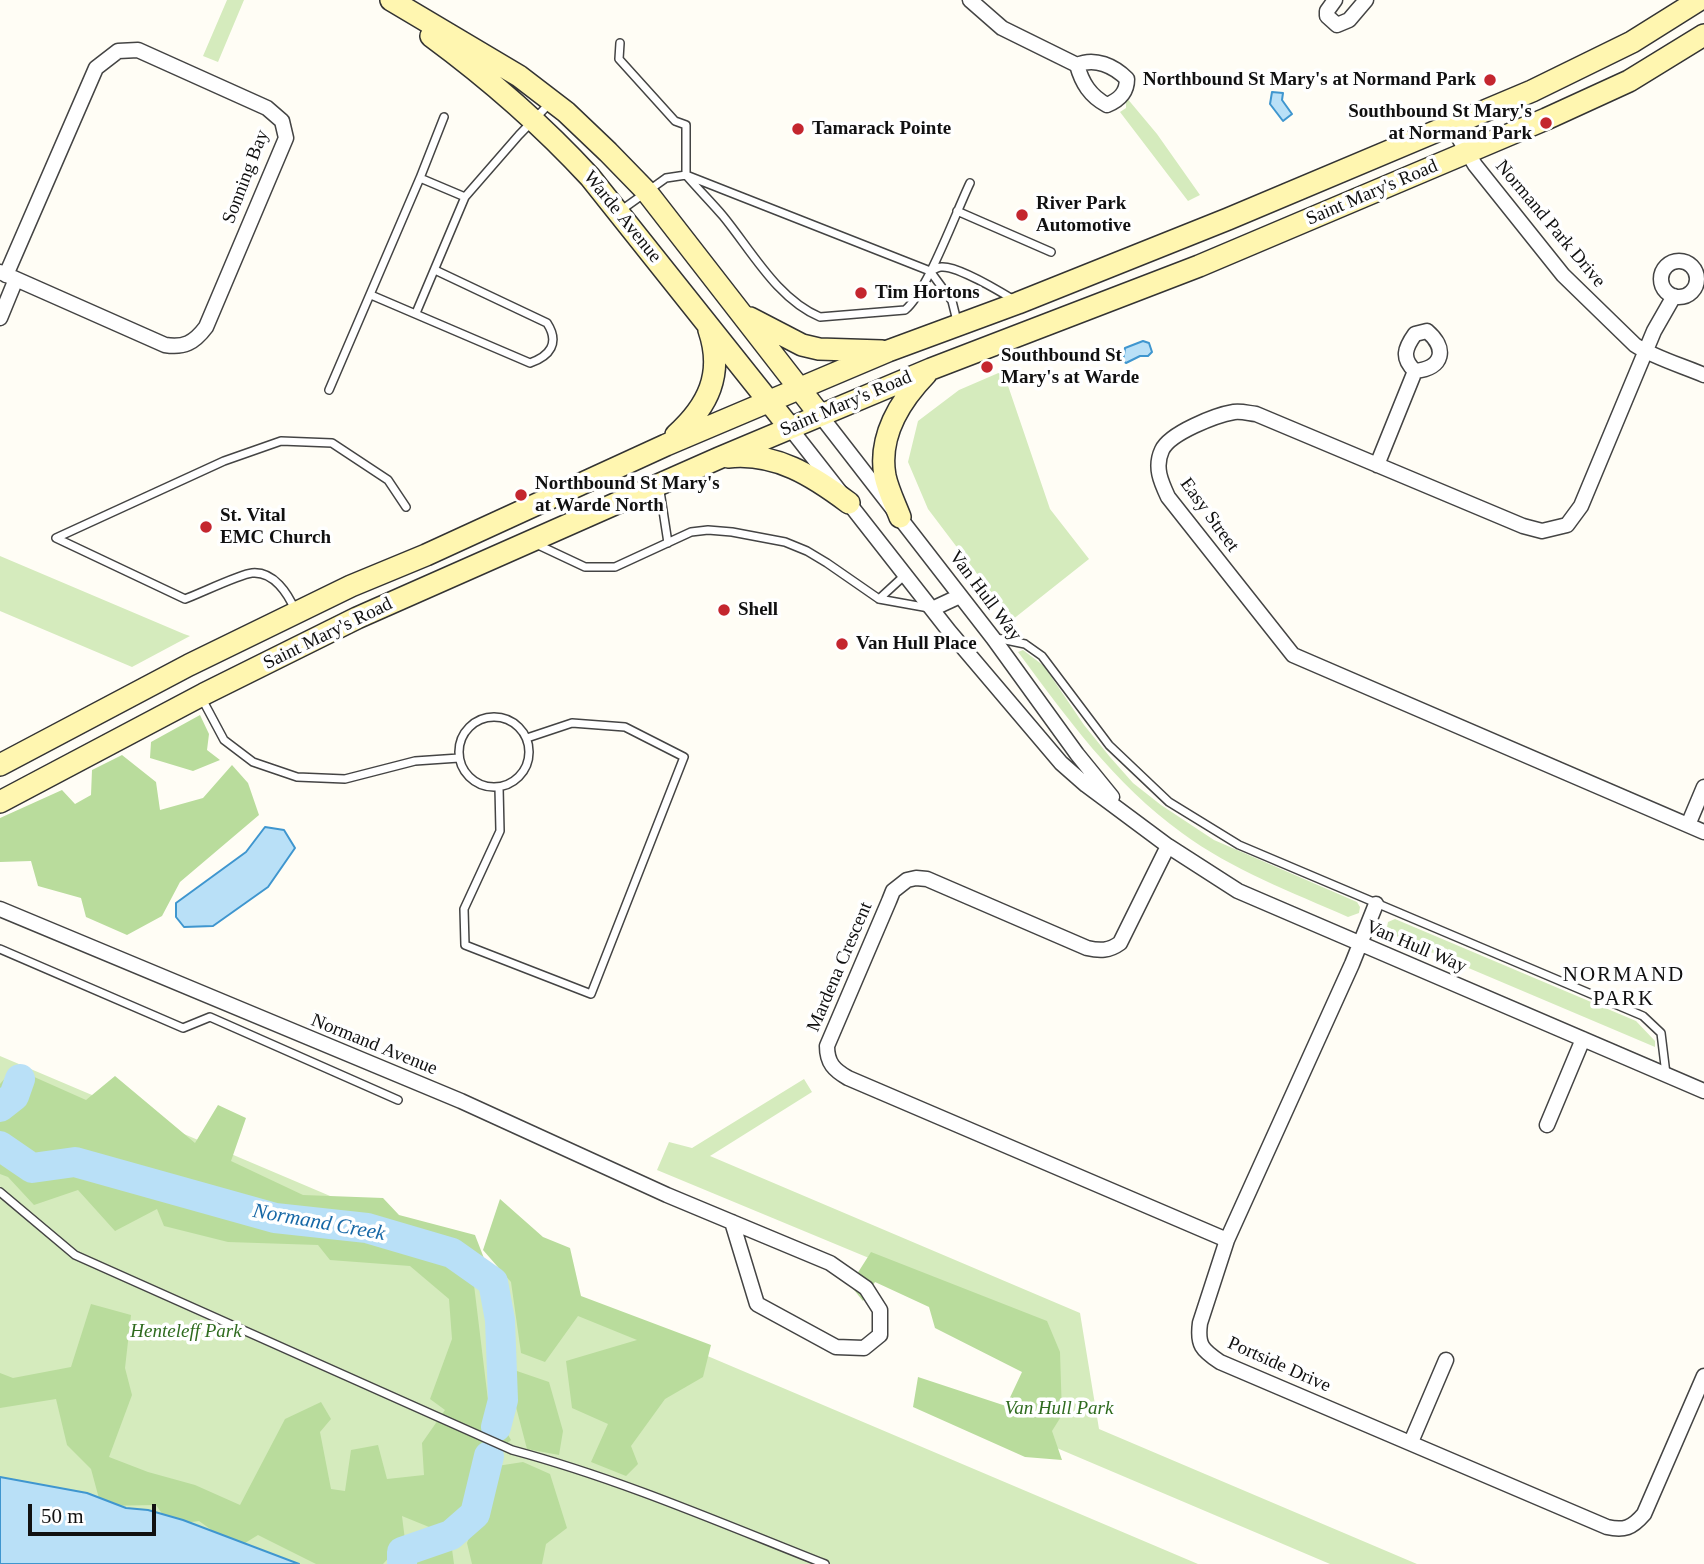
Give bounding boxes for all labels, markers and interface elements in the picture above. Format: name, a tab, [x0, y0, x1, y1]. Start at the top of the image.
place label: Northbound St Mary's at Normand Park	[1143, 69, 1476, 91]
marker: Northbound St Mary's at Normand Park	[1482, 72, 1498, 88]
place label: Southbound St Mary's at Normand Park	[1348, 101, 1532, 145]
marker: Southbound St Mary's at Normand Park	[1538, 115, 1554, 131]
place label: Tamarack Pointe	[812, 118, 951, 140]
marker: Tamarack Pointe	[790, 121, 806, 137]
street label: Sonning Bay	[218, 127, 274, 227]
street label: Saint Mary's Road	[1303, 155, 1441, 231]
street label: Normand Park Drive	[1490, 156, 1610, 292]
street label: Warde Avenue	[578, 166, 666, 268]
place label: River Park Automotive	[1036, 193, 1131, 237]
marker: River Park Automotive	[1014, 207, 1030, 223]
place label: Tim Hortons	[875, 282, 980, 304]
marker: Tim Hortons	[853, 285, 869, 301]
place label: Southbound St Mary's at Warde	[1001, 345, 1139, 389]
marker: Southbound St Mary's at Warde	[979, 359, 995, 375]
street label: Saint Mary's Road	[777, 366, 915, 442]
place label: Northbound St Mary's at Warde North	[535, 473, 720, 517]
street label: Easy Street	[1175, 474, 1243, 556]
marker: Northbound St Mary's at Warde North	[513, 487, 529, 503]
place label: St. Vital EMC Church	[220, 505, 331, 549]
marker: St. Vital EMC Church	[198, 519, 214, 535]
street label: Van Hull Way	[944, 546, 1026, 646]
street label: Saint Mary's Road	[260, 593, 396, 675]
place label: Shell	[738, 599, 778, 621]
marker: Shell	[716, 602, 732, 618]
place label: Van Hull Place	[856, 633, 977, 655]
marker: Van Hull Place	[834, 636, 850, 652]
street label: Mardena Crescent	[802, 899, 878, 1035]
street label: Van Hull Way	[1362, 916, 1470, 978]
district label: NORMAND PARK	[1564, 962, 1684, 1012]
street label: Normand Avenue	[308, 1009, 440, 1081]
water label: Normand Creek	[251, 1199, 387, 1247]
park label: Henteleff Park	[130, 1321, 242, 1343]
street label: Portside Drive	[1224, 1332, 1334, 1398]
park label: Van Hull Park	[1005, 1398, 1113, 1420]
scale bar	[32, 1490, 159, 1534]
text: 50 m	[41, 1504, 84, 1528]

